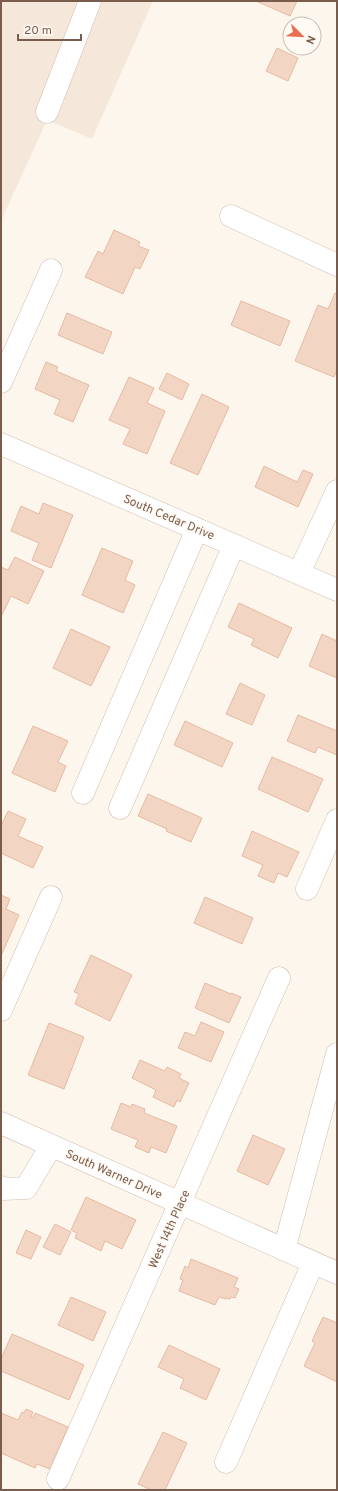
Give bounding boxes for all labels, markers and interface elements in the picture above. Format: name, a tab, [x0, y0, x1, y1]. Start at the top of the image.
scale bar	[18, 16, 81, 42]
north arrow	[282, 16, 322, 56]
text: 20 m	[24, 23, 52, 39]
text: N	[302, 33, 318, 46]
street label: South Cedar Drive	[120, 491, 217, 544]
street label: South Warner Drive	[63, 1146, 165, 1203]
street label: West 14th Place	[145, 1188, 194, 1271]

